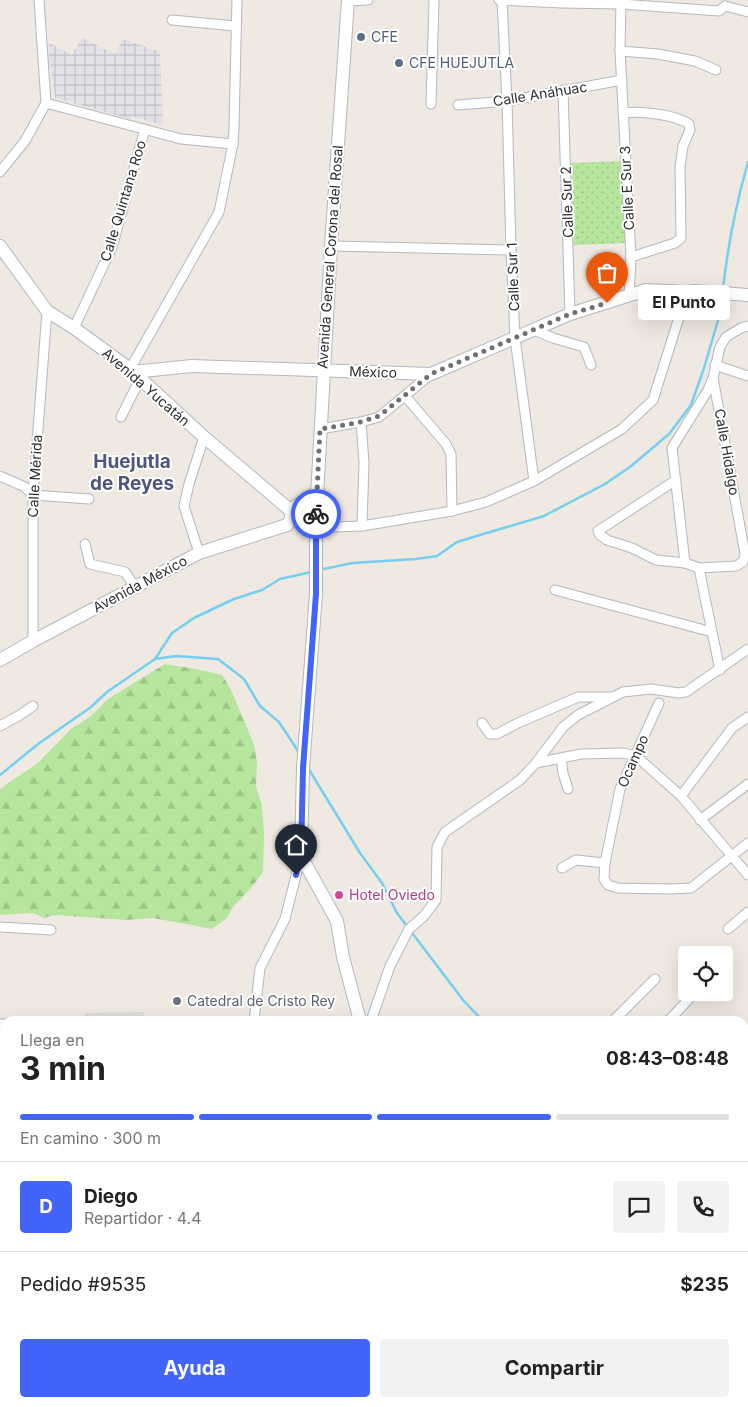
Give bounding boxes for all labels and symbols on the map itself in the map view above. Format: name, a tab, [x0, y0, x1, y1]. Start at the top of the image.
place label: CFE	[371, 28, 398, 45]
marker: CFE	[355, 31, 367, 43]
place label: CFE HUEJUTLA	[409, 54, 514, 71]
marker: CFE HUEJUTLA	[393, 57, 405, 69]
street label: Calle Anáhuac	[492, 78, 588, 109]
street label: Calle Quintana Roo	[96, 138, 149, 263]
street label: Avenida General Corona del Rosal	[313, 145, 346, 369]
street label: Calle E Sur 3	[616, 145, 637, 231]
street label: Calle Sur 2	[557, 166, 576, 238]
street label: Calle Sur 1	[503, 242, 522, 312]
pin	[586, 252, 628, 303]
callout: El Punto	[637, 286, 730, 320]
street label: Avenida Yucatán	[99, 344, 194, 429]
street label: México	[349, 362, 397, 381]
street label: Calle Hidalgo	[712, 407, 743, 497]
street label: Calle Mérida	[24, 434, 45, 518]
district label: Huejutla de Reyes	[90, 450, 174, 495]
courier	[291, 489, 341, 539]
street label: Avenida México	[90, 552, 190, 616]
street label: Ocampo	[613, 732, 652, 790]
pin	[275, 824, 317, 875]
place label: Hotel Oviedo	[349, 886, 435, 903]
marker: Hotel Oviedo	[333, 889, 345, 901]
place label: Catedral de Cristo Rey	[187, 992, 335, 1009]
marker: Catedral de Cristo Rey	[171, 995, 183, 1007]

